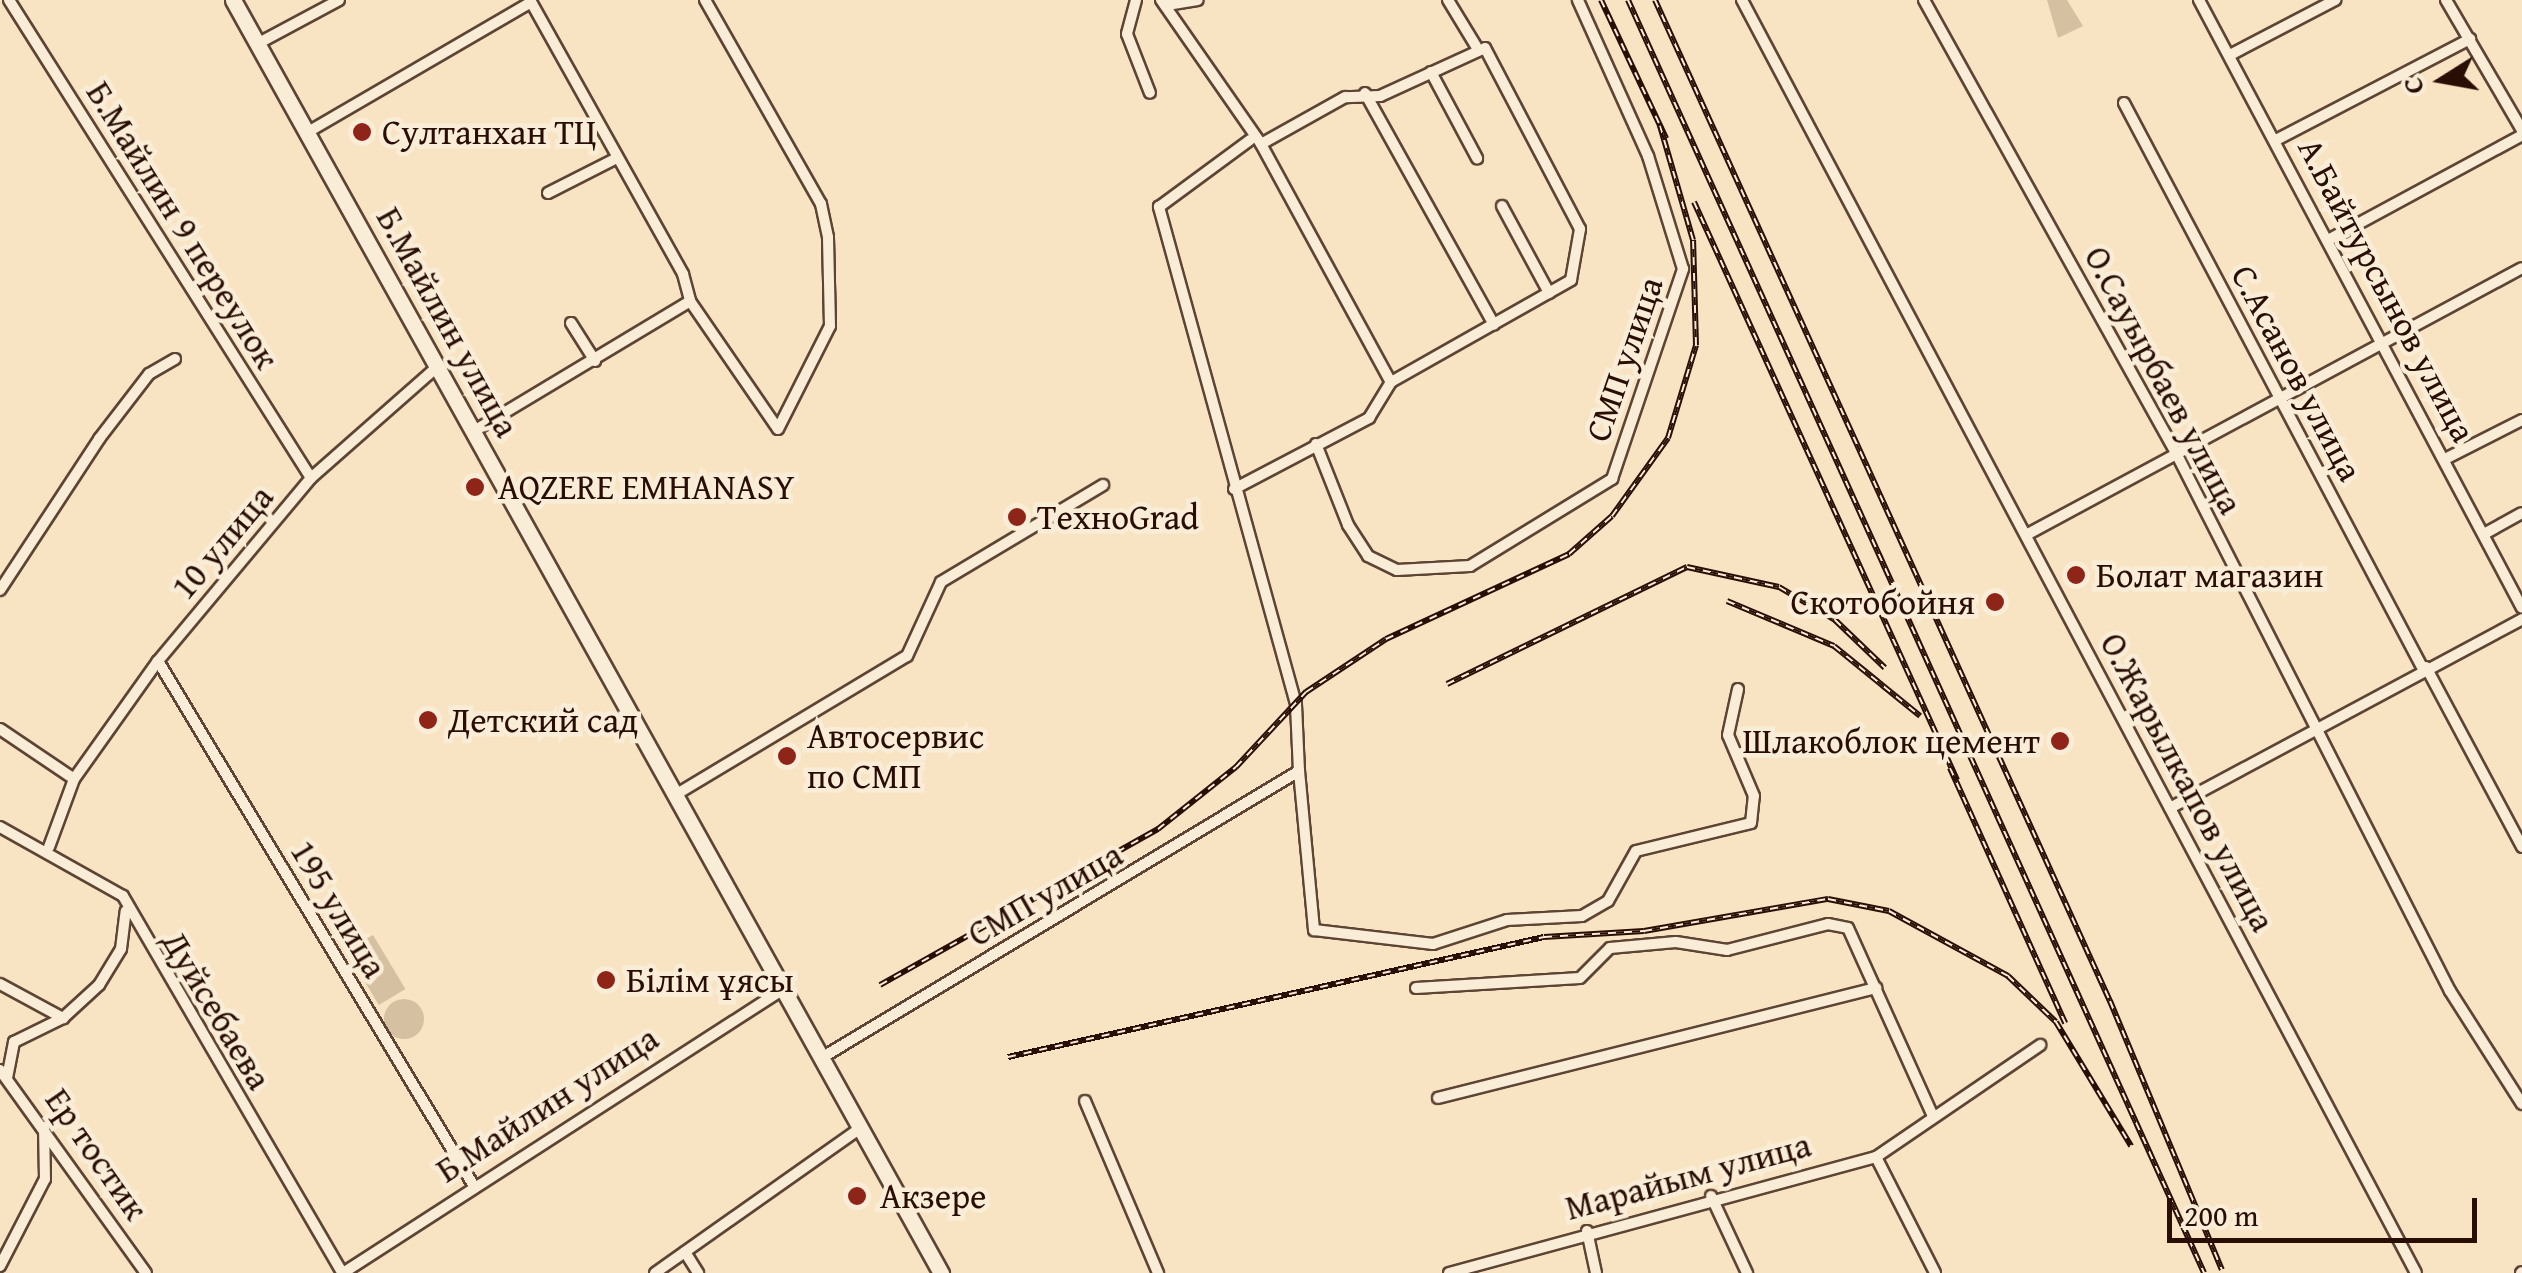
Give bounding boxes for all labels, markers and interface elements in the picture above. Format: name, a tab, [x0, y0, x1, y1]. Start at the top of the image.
north arrow	[2392, 30, 2492, 130]
street label: Б.Майлин 9 переулок	[78, 74, 288, 376]
text: С	[2390, 74, 2434, 98]
place label: Султанхан ТЦ	[382, 111, 597, 153]
marker: Султанхан ТЦ	[351, 121, 373, 143]
street label: А.Байтурсынов улица	[2289, 131, 2485, 449]
street label: Б.Майлин улица	[368, 200, 528, 444]
street label: О.Сауырбаев улица	[2076, 239, 2252, 521]
street label: С.Асанов улица	[2223, 258, 2371, 488]
street label: СМП улица	[1576, 271, 1672, 447]
place label: AQZERE EMHANASY	[498, 466, 795, 508]
marker: AQZERE EMHANASY	[462, 474, 488, 500]
street label: 10 улица	[162, 476, 282, 608]
place label: ТехноGrad	[1037, 496, 1199, 538]
marker: ТехноGrad	[1006, 506, 1028, 528]
place label: Болат магазин	[2096, 554, 2324, 596]
marker: Болат магазин	[2065, 564, 2087, 586]
place label: Скотобойня	[1790, 581, 1975, 623]
marker: Скотобойня	[1984, 591, 2006, 613]
street label: О.Жарылкапов улица	[2092, 626, 2284, 938]
place label: Детский сад	[448, 699, 638, 741]
marker: Детский сад	[417, 709, 439, 731]
place label: Автосервис по СМП	[807, 715, 984, 797]
place label: Шлакоблок цемент	[1743, 720, 2040, 762]
marker: Шлакоблок цемент	[2049, 730, 2071, 752]
marker: Автосервис по СМП	[776, 745, 798, 767]
street label: 195 улица	[282, 833, 396, 985]
street label: СМП улица	[960, 833, 1130, 955]
street label: Дуйсебаева	[153, 923, 281, 1097]
place label: Білім ұясы	[626, 959, 794, 1001]
marker: Білім ұясы	[595, 969, 617, 991]
street label: Б.Майлин улица	[428, 1017, 666, 1191]
street label: Ер тостик	[37, 1080, 157, 1228]
street label: Марайым улица	[1561, 1123, 1815, 1229]
place label: Акзере	[880, 1175, 986, 1217]
scale bar	[2172, 1178, 2482, 1240]
marker: Акзере	[844, 1183, 870, 1209]
text: 200 m	[2184, 1193, 2258, 1237]

